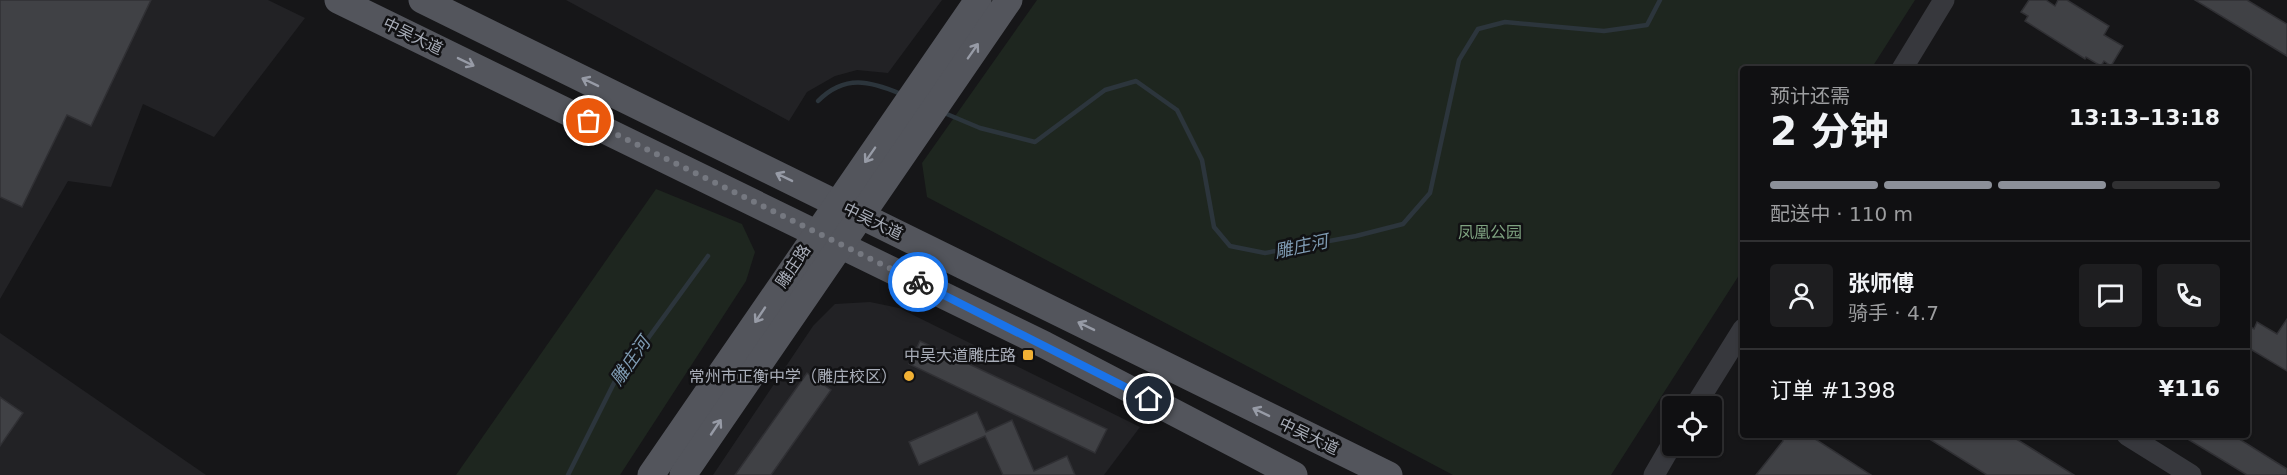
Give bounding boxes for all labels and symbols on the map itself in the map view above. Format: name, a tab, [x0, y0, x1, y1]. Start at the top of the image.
street label: 中吴大道	[380, 13, 446, 59]
one-way arrow	[967, 43, 979, 60]
one-way arrow	[457, 56, 475, 68]
one-way arrow	[582, 76, 600, 88]
pin	[563, 95, 614, 146]
one-way arrow	[864, 146, 876, 162]
one-way arrow	[776, 171, 794, 183]
street label: 中吴大道	[840, 198, 906, 244]
park label: 凤凰公园	[1458, 223, 1522, 242]
water label: 雕庄河	[1272, 229, 1333, 262]
street label: 雕庄路	[772, 241, 814, 291]
courier	[888, 252, 948, 312]
one-way arrow	[754, 307, 766, 323]
one-way arrow	[1078, 319, 1096, 331]
water label: 雕庄河	[606, 330, 656, 389]
place label: 中吴大道雕庄路	[904, 346, 1016, 365]
marker: 中吴大道雕庄路	[1021, 348, 1035, 362]
place label: 常州市正衡中学（雕庄校区）	[689, 367, 897, 386]
marker: 常州市正衡中学（雕庄校区）	[902, 369, 916, 383]
pin	[1123, 373, 1174, 424]
one-way arrow	[1253, 406, 1271, 417]
street label: 中吴大道	[1276, 413, 1342, 459]
one-way arrow	[710, 419, 722, 435]

